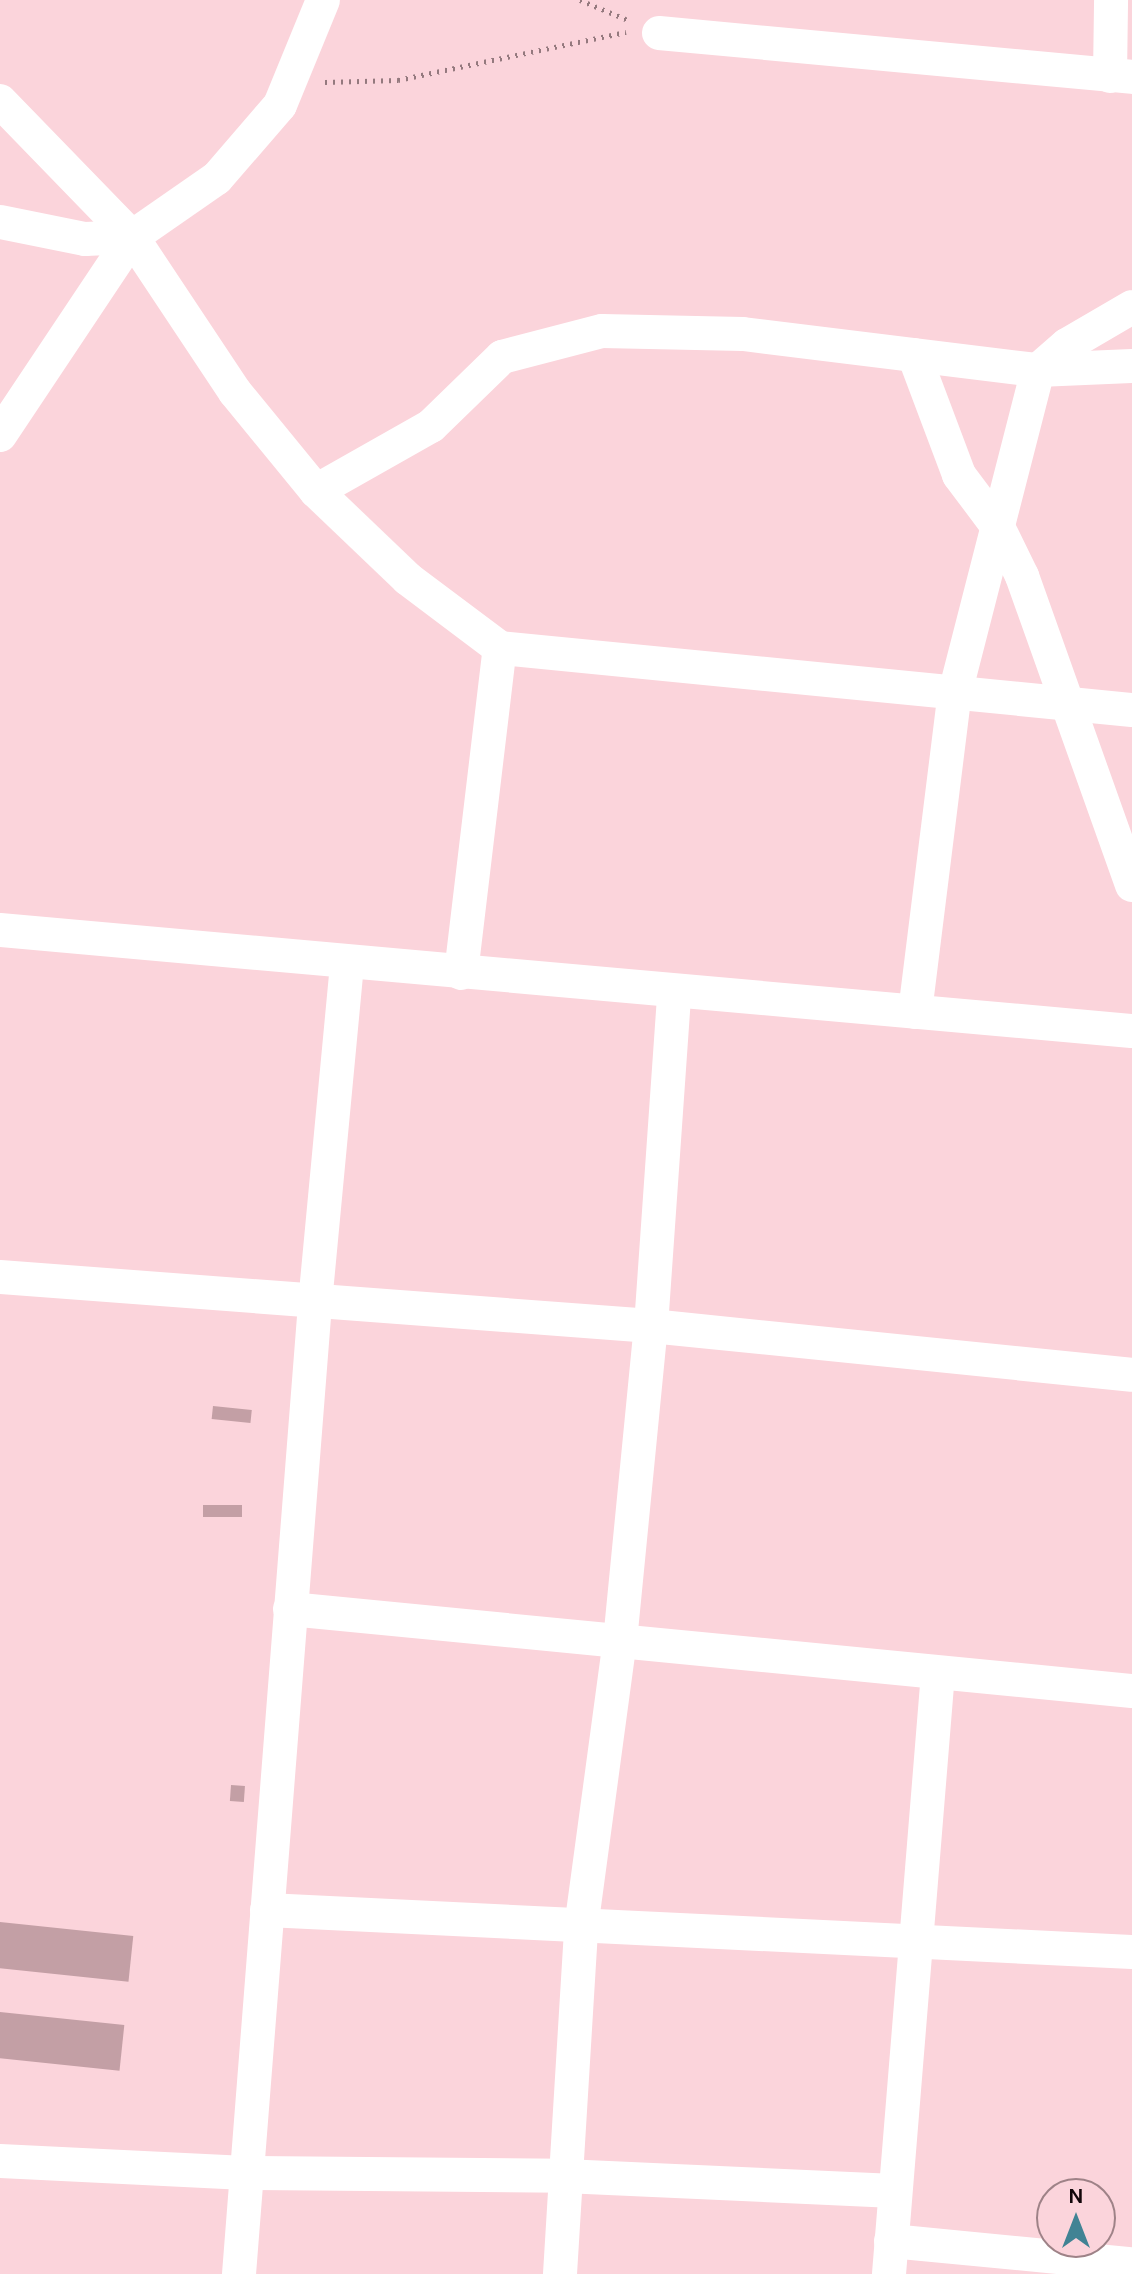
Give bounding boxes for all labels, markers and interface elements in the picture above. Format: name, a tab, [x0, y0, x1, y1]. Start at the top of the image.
north arrow	[1036, 2178, 1116, 2258]
text: N	[1068, 2183, 1084, 2209]

